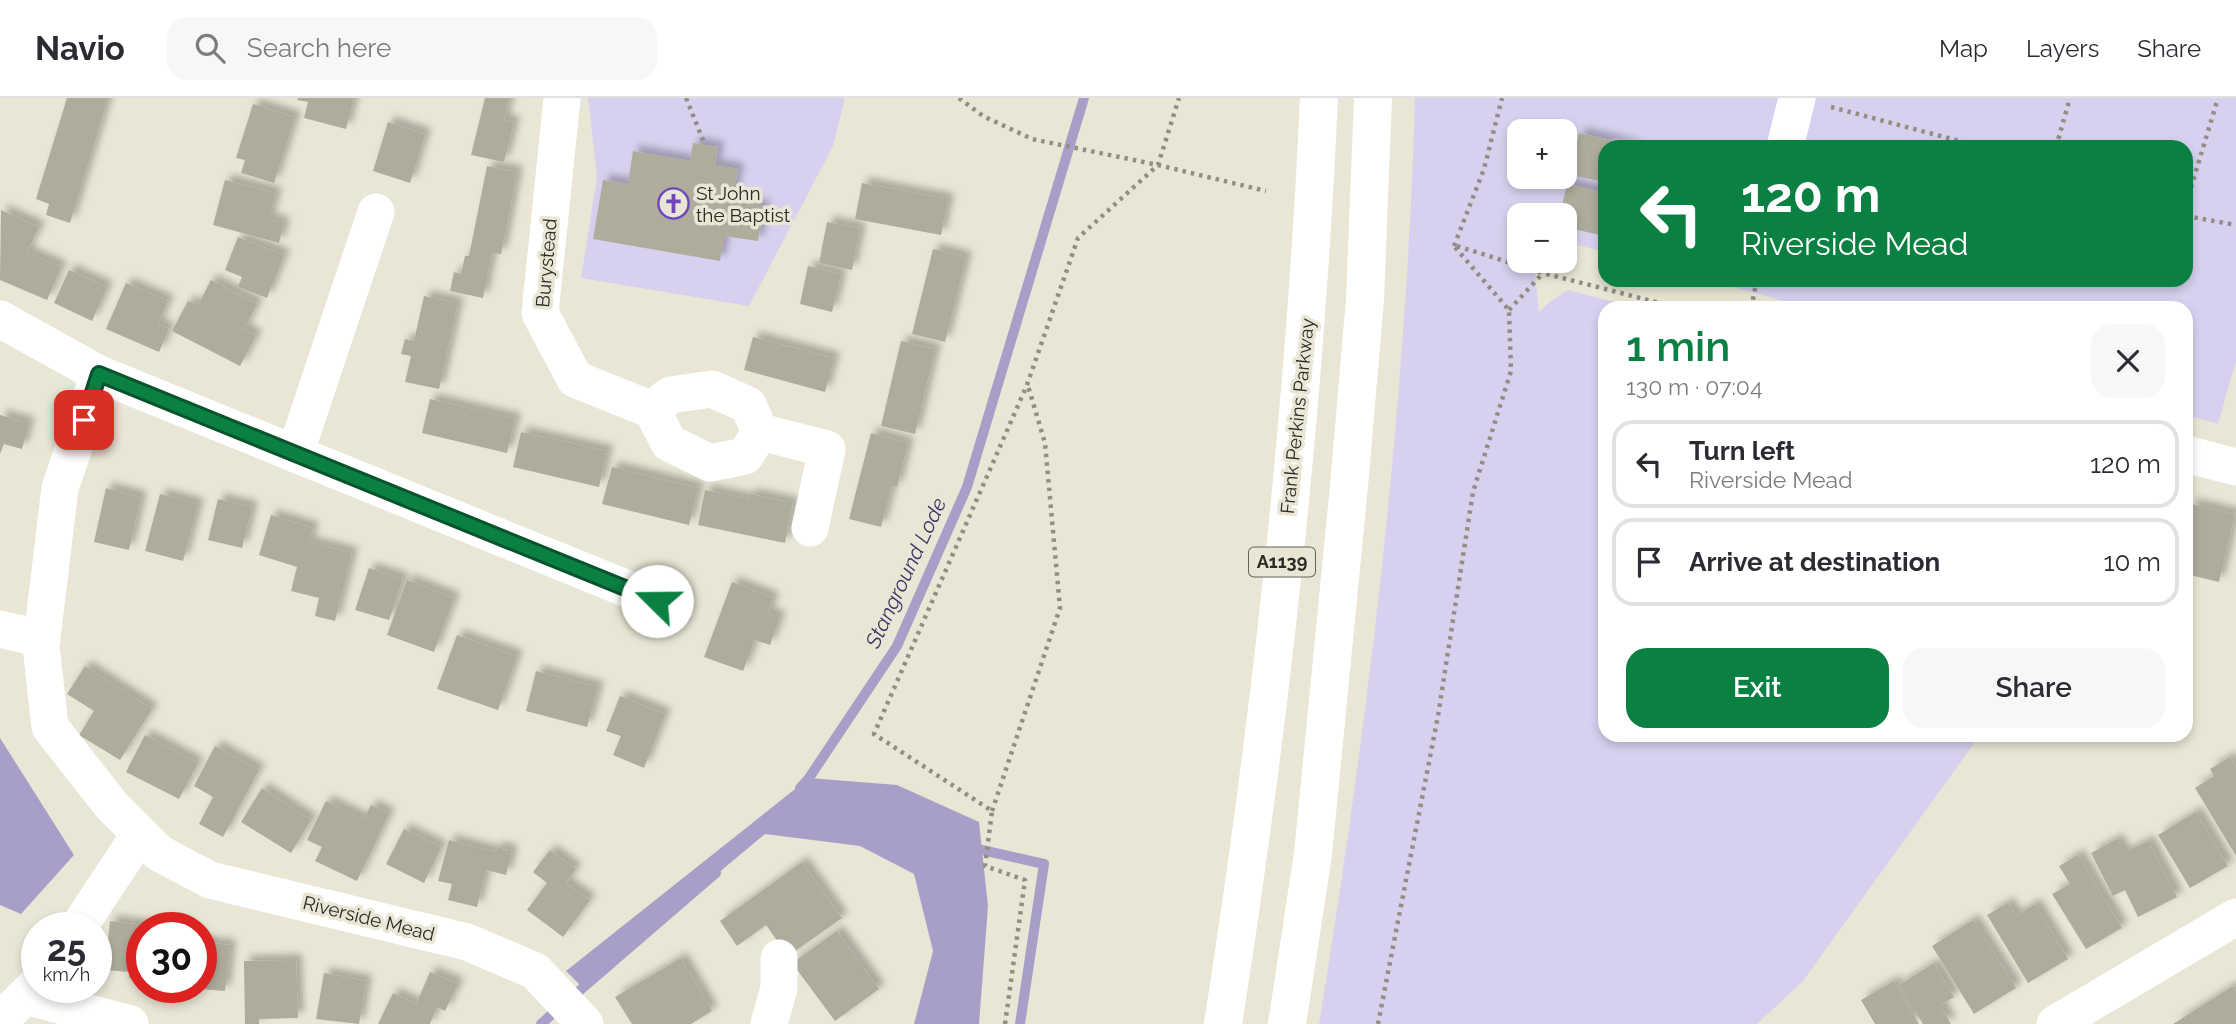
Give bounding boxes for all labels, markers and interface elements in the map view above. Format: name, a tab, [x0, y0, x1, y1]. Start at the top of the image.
search box	[167, 17, 657, 80]
text: Navio	[35, 29, 125, 68]
icon: search	[191, 29, 229, 67]
text: Search here	[247, 33, 391, 63]
text: Map	[1939, 34, 1988, 63]
text: Layers	[2026, 34, 2099, 63]
text: Share	[2137, 34, 2201, 63]
map controls	[1507, 119, 1577, 273]
button: +	[1507, 119, 1577, 189]
text: 120 m	[1741, 166, 1880, 223]
icon: left	[1626, 168, 1717, 259]
place label: St John the Baptist	[696, 182, 791, 226]
church icon: St John the Baptist	[656, 187, 690, 221]
button: −	[1507, 203, 1577, 273]
street label: Burystead	[531, 218, 561, 308]
text: Riverside Mead	[1741, 225, 1968, 262]
street label: Frank Perkins Parkway	[1276, 317, 1318, 515]
text: 1 min	[1626, 322, 1730, 371]
button: close	[2091, 324, 2165, 398]
text: 130 m · 07:04	[1626, 373, 1762, 400]
pin	[54, 390, 114, 450]
icon: arrive	[65, 401, 103, 439]
text: Turn left	[1689, 436, 1795, 466]
icon: left	[1630, 445, 1668, 483]
text: 120 m	[2090, 449, 2161, 479]
text: Riverside Mead	[1689, 466, 1852, 493]
water label: Stanground Lode	[859, 494, 951, 653]
icon: arrive	[1630, 543, 1668, 581]
text: Arrive at destination	[1689, 547, 1940, 577]
text: 10 m	[2103, 547, 2161, 577]
road number: A1139	[1249, 548, 1315, 576]
position arrow	[620, 564, 694, 638]
button: Exit	[1626, 648, 1889, 728]
button: Share	[1903, 648, 2165, 728]
street label: Riverside Mead	[301, 891, 437, 945]
speed limit sign: 30	[126, 912, 217, 1003]
text: 25	[47, 928, 86, 969]
text: km/h	[43, 964, 90, 985]

